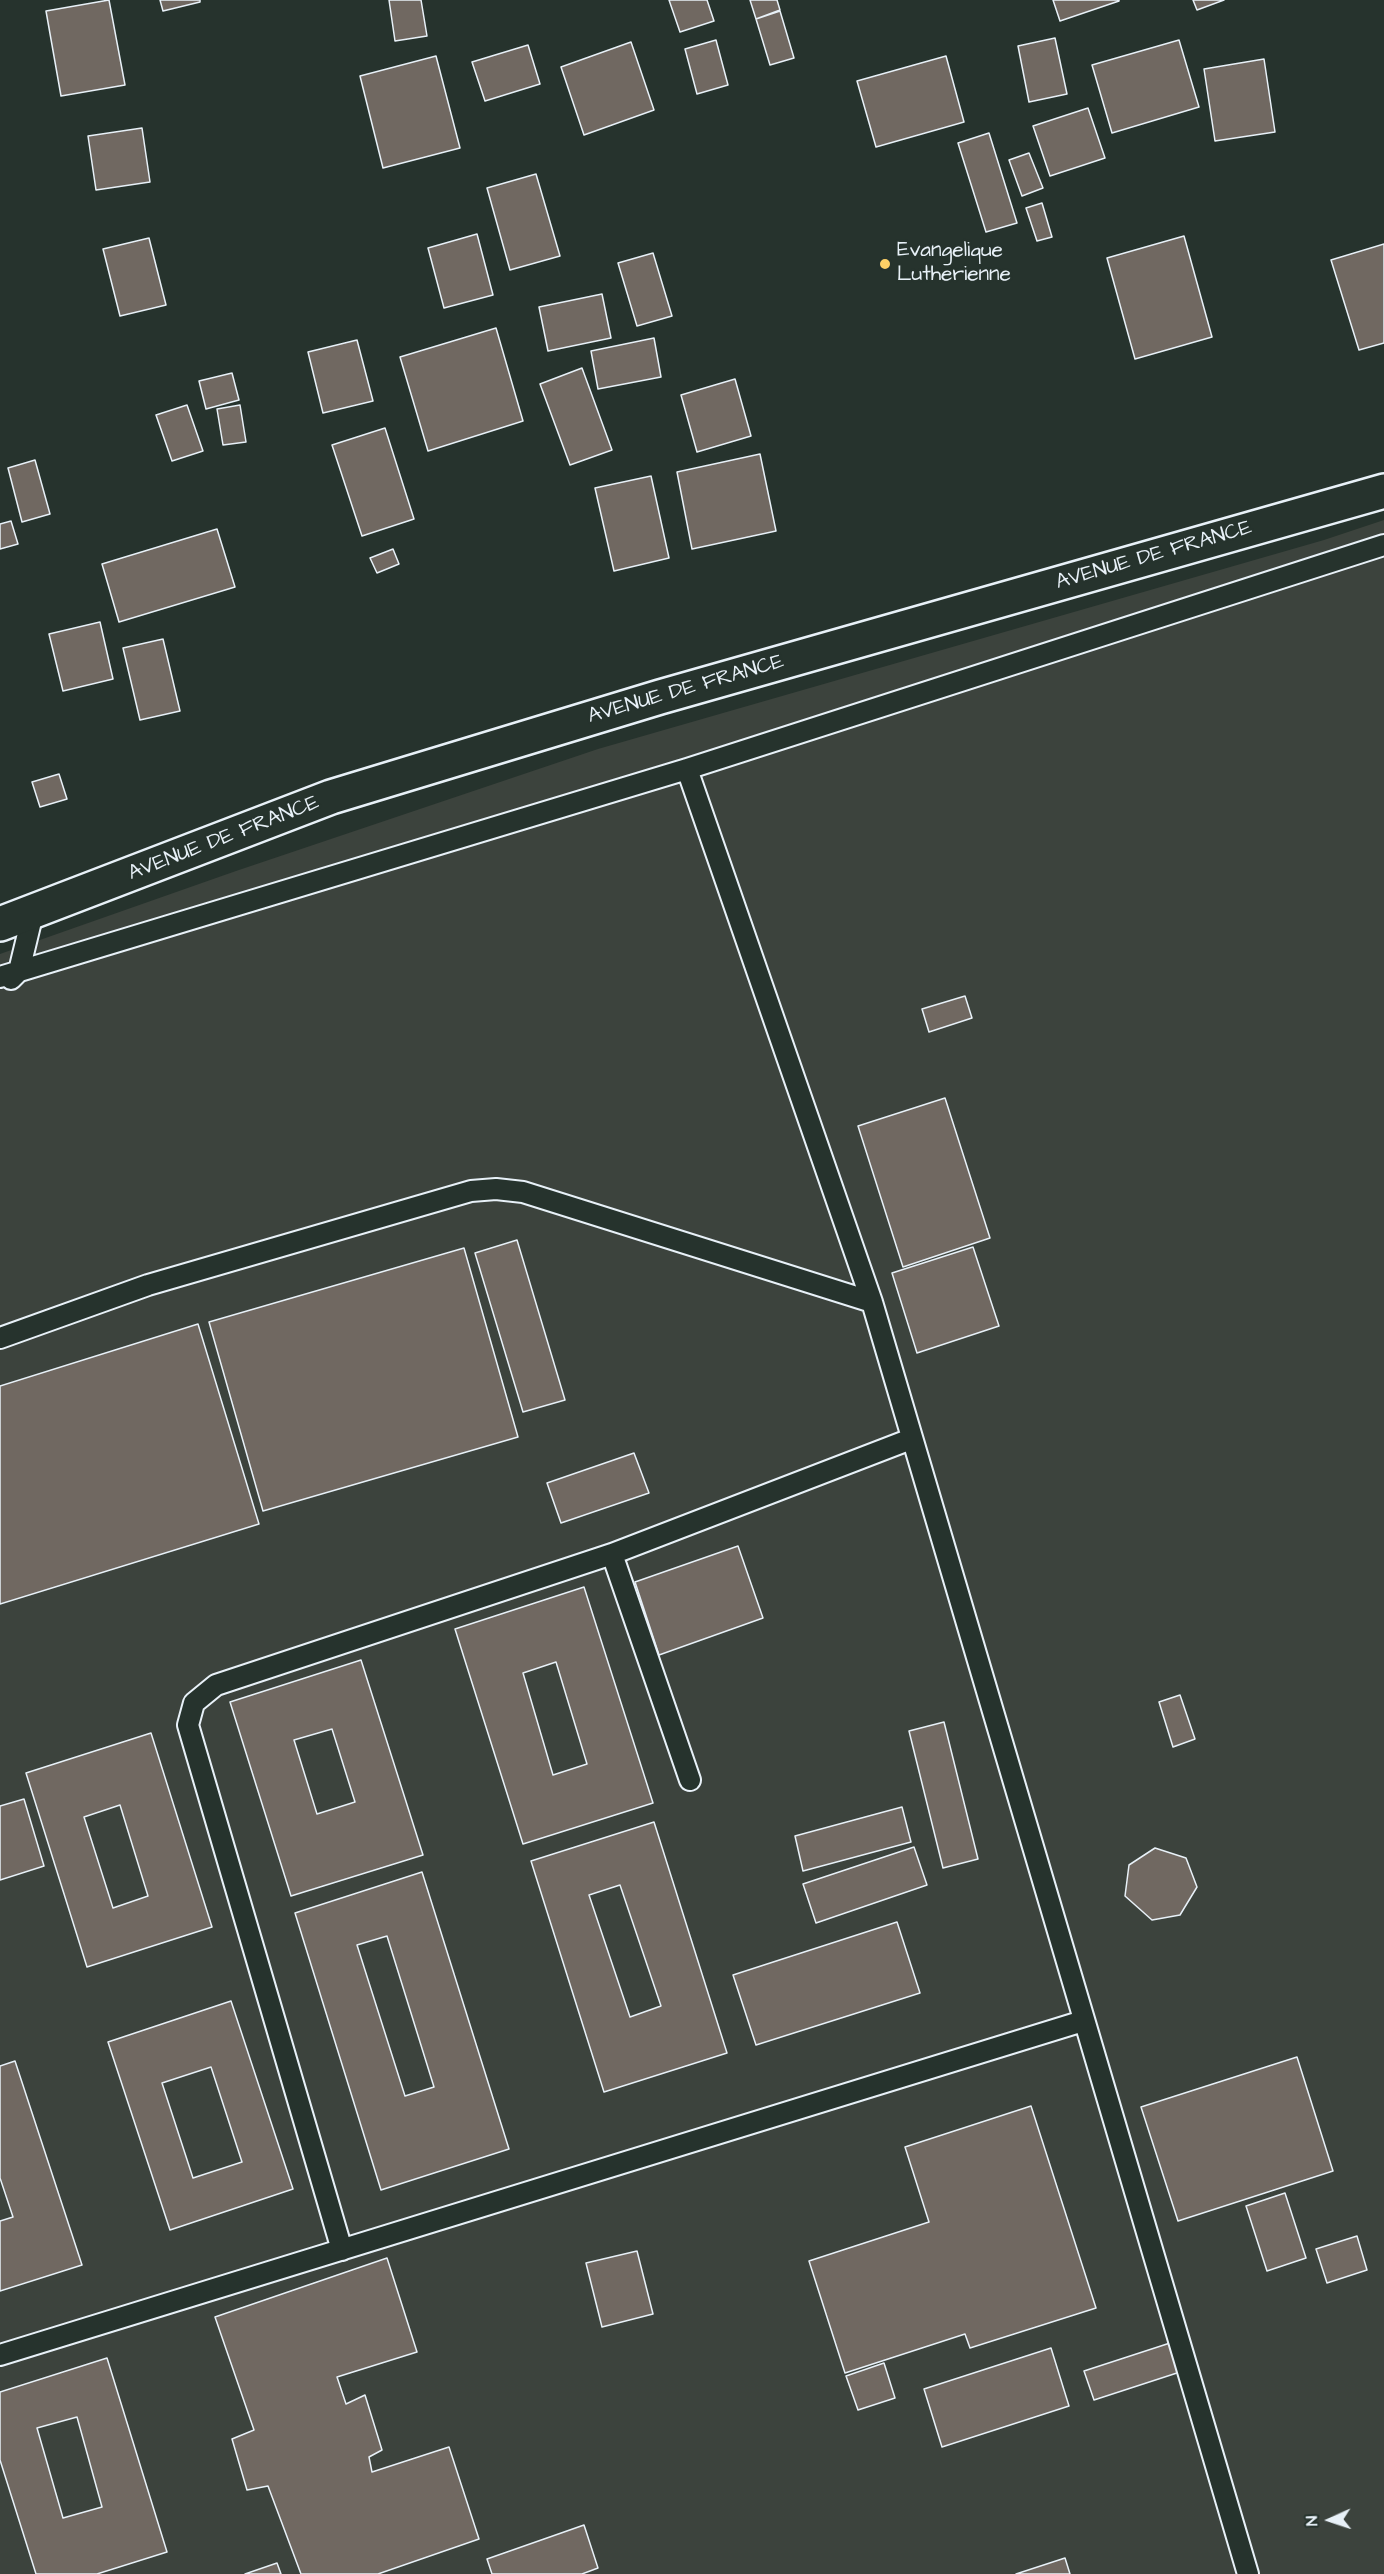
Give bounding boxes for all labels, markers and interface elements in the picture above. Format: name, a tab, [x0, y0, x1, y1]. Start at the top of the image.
place label: Evangelique Lutherienne	[897, 239, 1011, 289]
marker: Evangelique Lutherienne	[878, 257, 892, 271]
street label: AVENUE DE FRANCE	[1053, 516, 1255, 596]
street label: AVENUE DE FRANCE	[585, 650, 787, 730]
street label: AVENUE DE FRANCE	[125, 791, 323, 887]
north arrow	[1300, 2490, 1360, 2550]
text: N	[1301, 2515, 1323, 2527]

